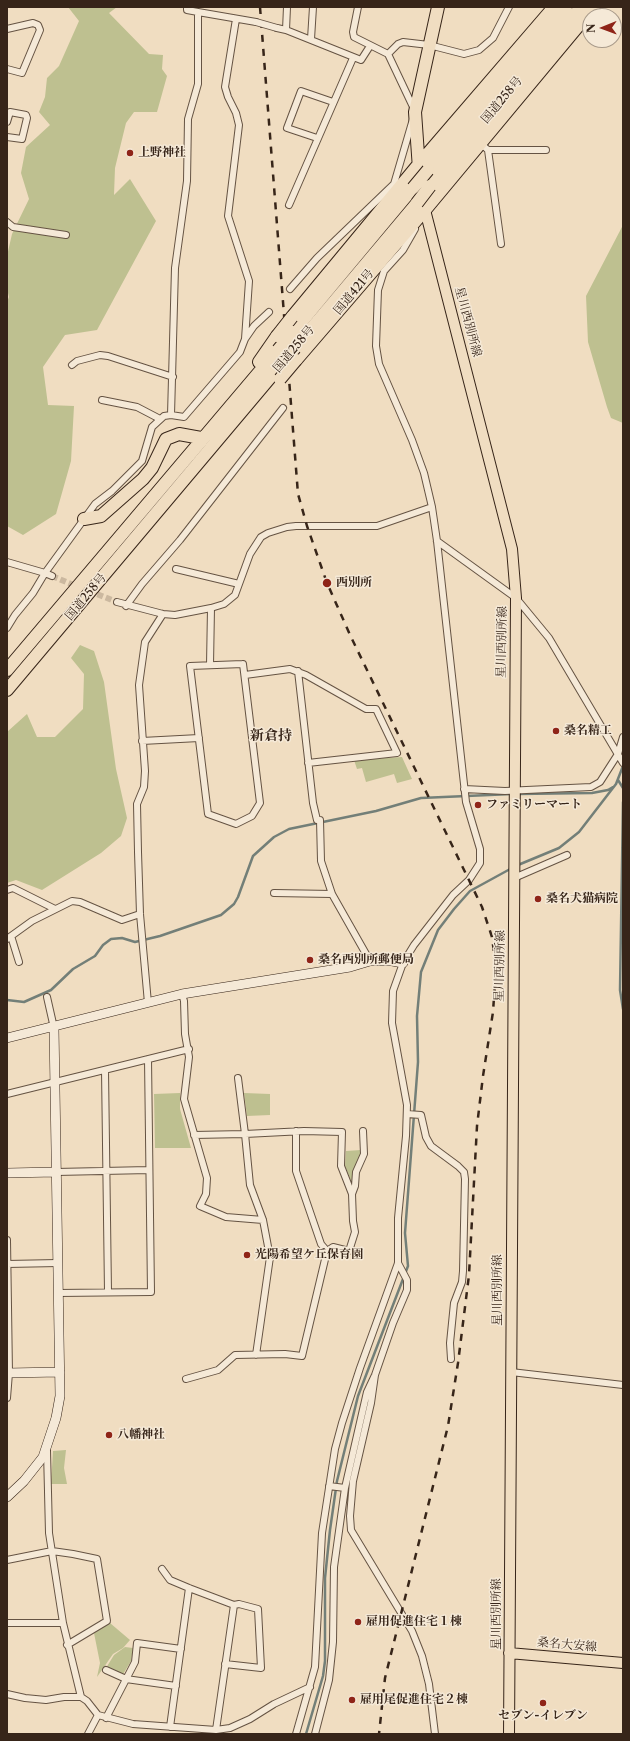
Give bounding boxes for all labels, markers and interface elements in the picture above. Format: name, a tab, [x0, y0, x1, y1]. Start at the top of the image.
north arrow	[582, 8, 622, 48]
text: N	[584, 23, 598, 33]
street label: 国道258号	[478, 74, 526, 126]
place label: 上野神社	[138, 146, 186, 160]
marker: 上野神社	[125, 148, 135, 158]
street label: 国道421号	[331, 266, 377, 318]
street label: 星川西別所線	[452, 285, 484, 359]
street label: 国道258号	[270, 323, 318, 375]
street label: 国道258号	[62, 571, 110, 623]
place label: 西別所	[336, 576, 372, 590]
marker: 西別所	[321, 577, 333, 589]
street label: 星川西別所線	[494, 606, 510, 678]
place label: 桑名精工	[564, 724, 612, 738]
marker: 桑名精工	[551, 726, 561, 736]
district label: 新倉持	[250, 728, 292, 744]
place label: ファミリーマート	[486, 798, 582, 812]
marker: ファミリーマート	[473, 800, 483, 810]
place label: 桑名犬猫病院	[546, 892, 618, 906]
marker: 桑名犬猫病院	[533, 894, 543, 904]
street label: 星川西別所線	[492, 930, 508, 1002]
place label: 桑名西別所郵便局	[318, 953, 414, 967]
marker: 桑名西別所郵便局	[305, 955, 315, 965]
place label: 光陽希望ケ丘保育園	[255, 1248, 363, 1262]
marker: 光陽希望ケ丘保育園	[242, 1250, 252, 1260]
street label: 星川西別所線	[491, 1254, 505, 1326]
place label: 八幡神社	[117, 1428, 165, 1442]
marker: 八幡神社	[104, 1430, 114, 1440]
street label: 星川西別所線	[490, 1578, 504, 1650]
place label: 雇用促進住宅１棟	[366, 1615, 462, 1629]
marker: 雇用促進住宅１棟	[353, 1617, 363, 1627]
street label: 桑名大安線	[536, 1635, 598, 1655]
place label: 雇用尾促進住宅２棟	[360, 1693, 468, 1707]
marker: 雇用尾促進住宅２棟	[347, 1695, 357, 1705]
marker: セブン-イレブン	[538, 1698, 548, 1708]
place label: セブン-イレブン	[498, 1709, 588, 1723]

